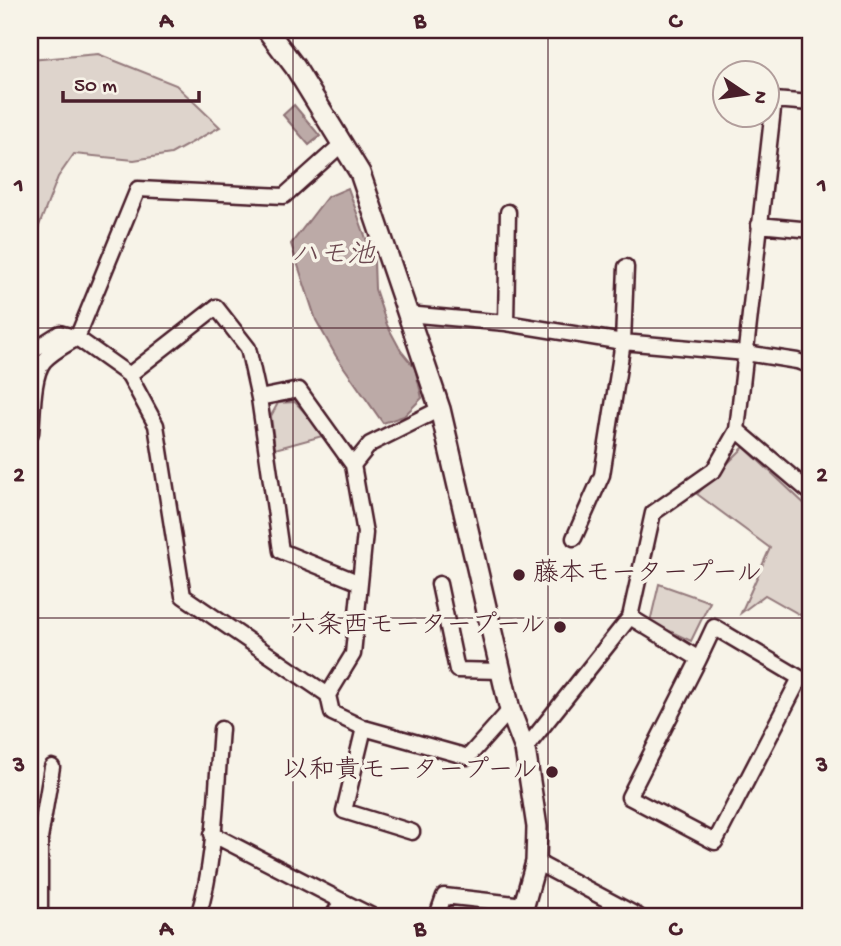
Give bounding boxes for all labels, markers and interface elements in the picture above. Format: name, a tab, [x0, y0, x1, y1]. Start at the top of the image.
text: A	[158, 9, 174, 36]
text: B	[413, 9, 427, 36]
text: C	[669, 9, 684, 36]
scale bar	[63, 60, 200, 104]
north arrow	[712, 60, 782, 130]
text: 50 m	[74, 75, 117, 100]
text: N	[747, 88, 772, 106]
text: 1	[13, 173, 24, 200]
text: 1	[816, 173, 827, 200]
water label: ハモ池	[291, 240, 376, 273]
text: 2	[13, 463, 25, 490]
text: 2	[816, 463, 828, 490]
place label: 藤本モータープール	[533, 558, 762, 591]
marker: 藤本モータープール	[511, 567, 527, 583]
place label: 六条西モータープール	[291, 611, 546, 643]
marker: 六条西モータープール	[552, 619, 568, 635]
text: 3	[12, 753, 25, 780]
text: 3	[815, 753, 828, 780]
place label: 以和貴モータープール	[283, 755, 538, 788]
marker: 以和貴モータープール	[544, 764, 560, 780]
text: A	[158, 917, 174, 944]
text: B	[413, 917, 427, 944]
text: C	[669, 917, 684, 944]

